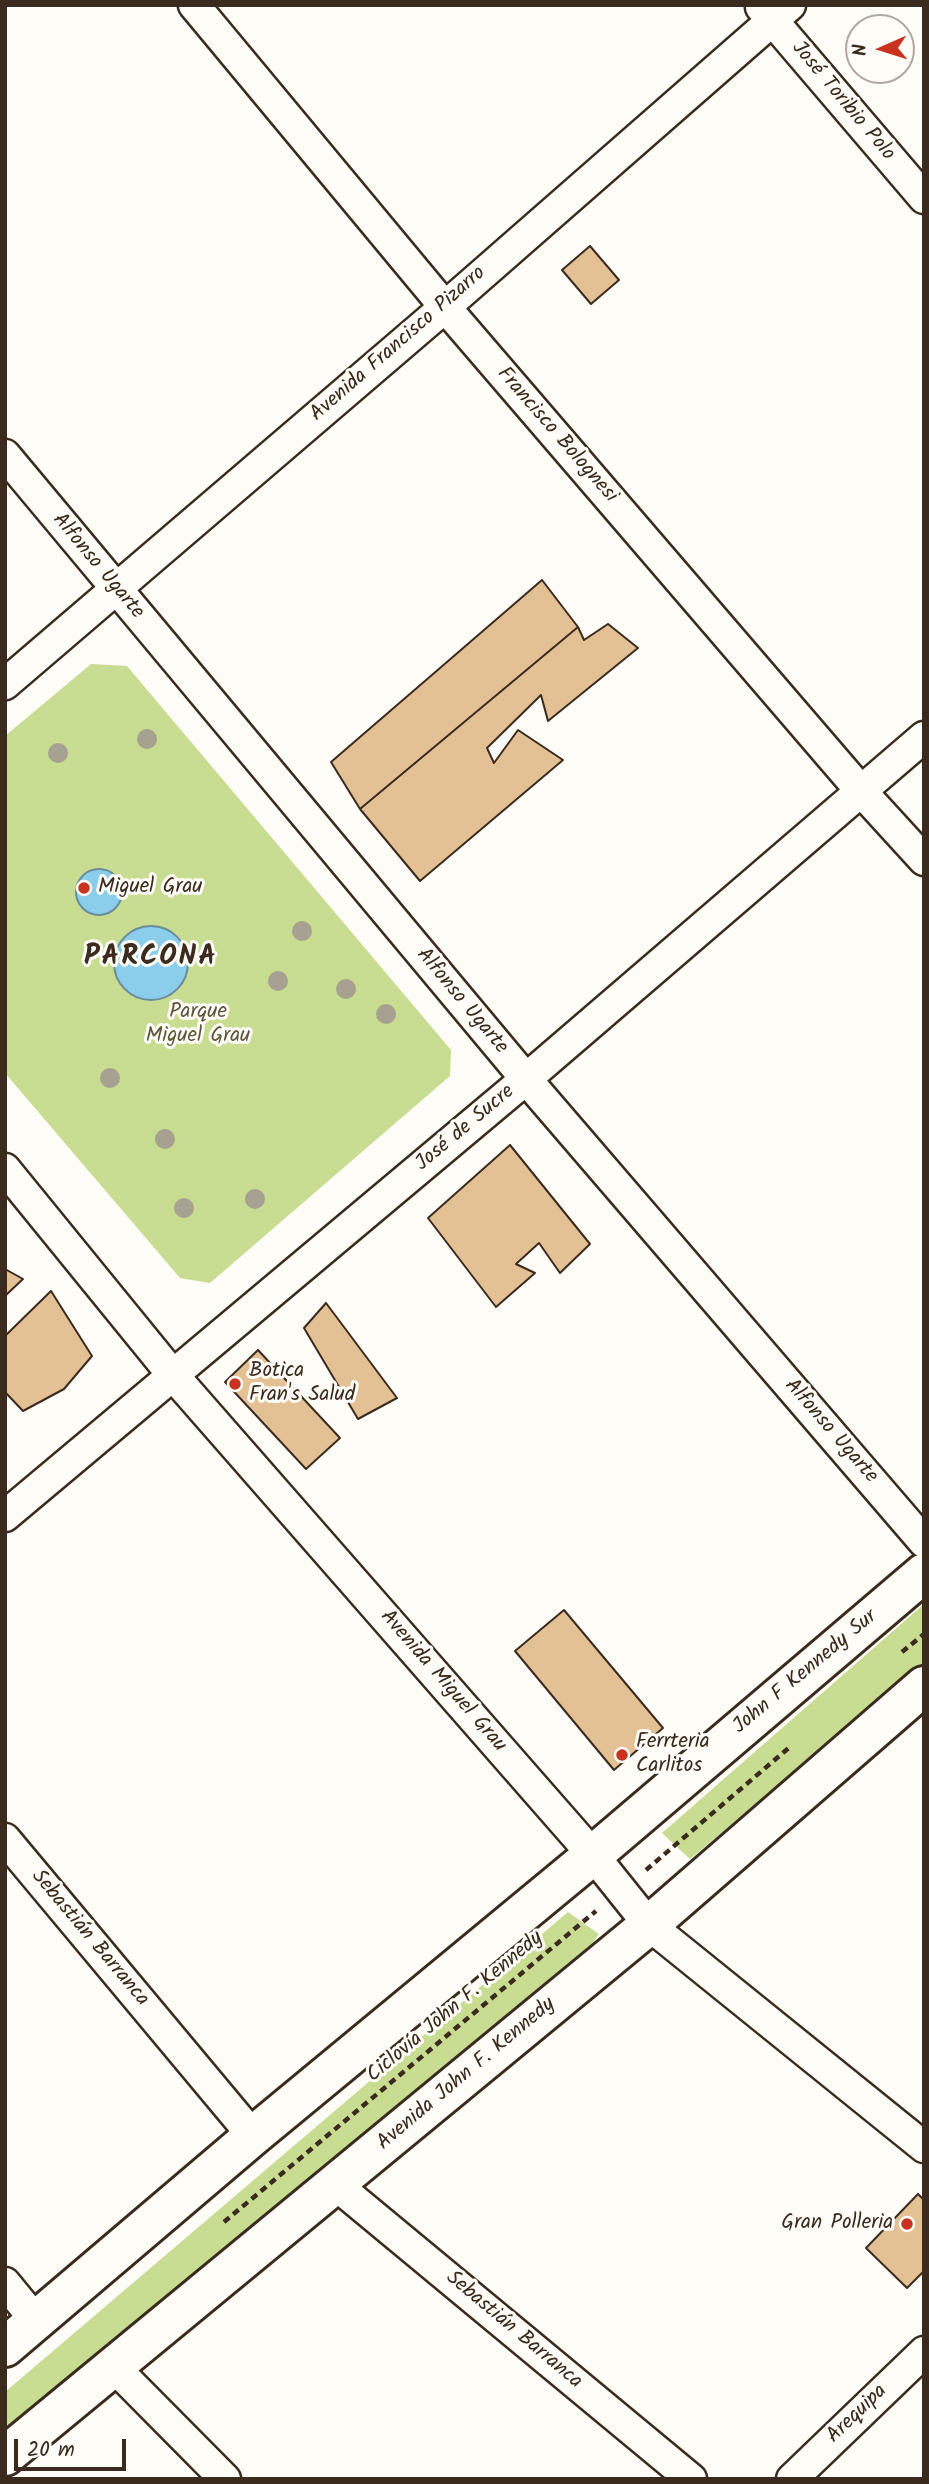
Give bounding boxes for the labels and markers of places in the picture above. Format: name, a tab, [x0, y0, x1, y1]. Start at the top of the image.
place label: Miguel Grau	[98, 875, 202, 901]
marker: Miguel Grau	[76, 880, 92, 896]
place label: Botica Fran's Salud	[249, 1359, 355, 1409]
marker: Botica Fran's Salud	[227, 1376, 243, 1392]
place label: Ferrteria Carlitos	[636, 1730, 710, 1780]
marker: Ferrteria Carlitos	[614, 1747, 630, 1763]
place label: Gran Polleria	[781, 2211, 893, 2237]
marker: Gran Polleria	[899, 2216, 915, 2232]

